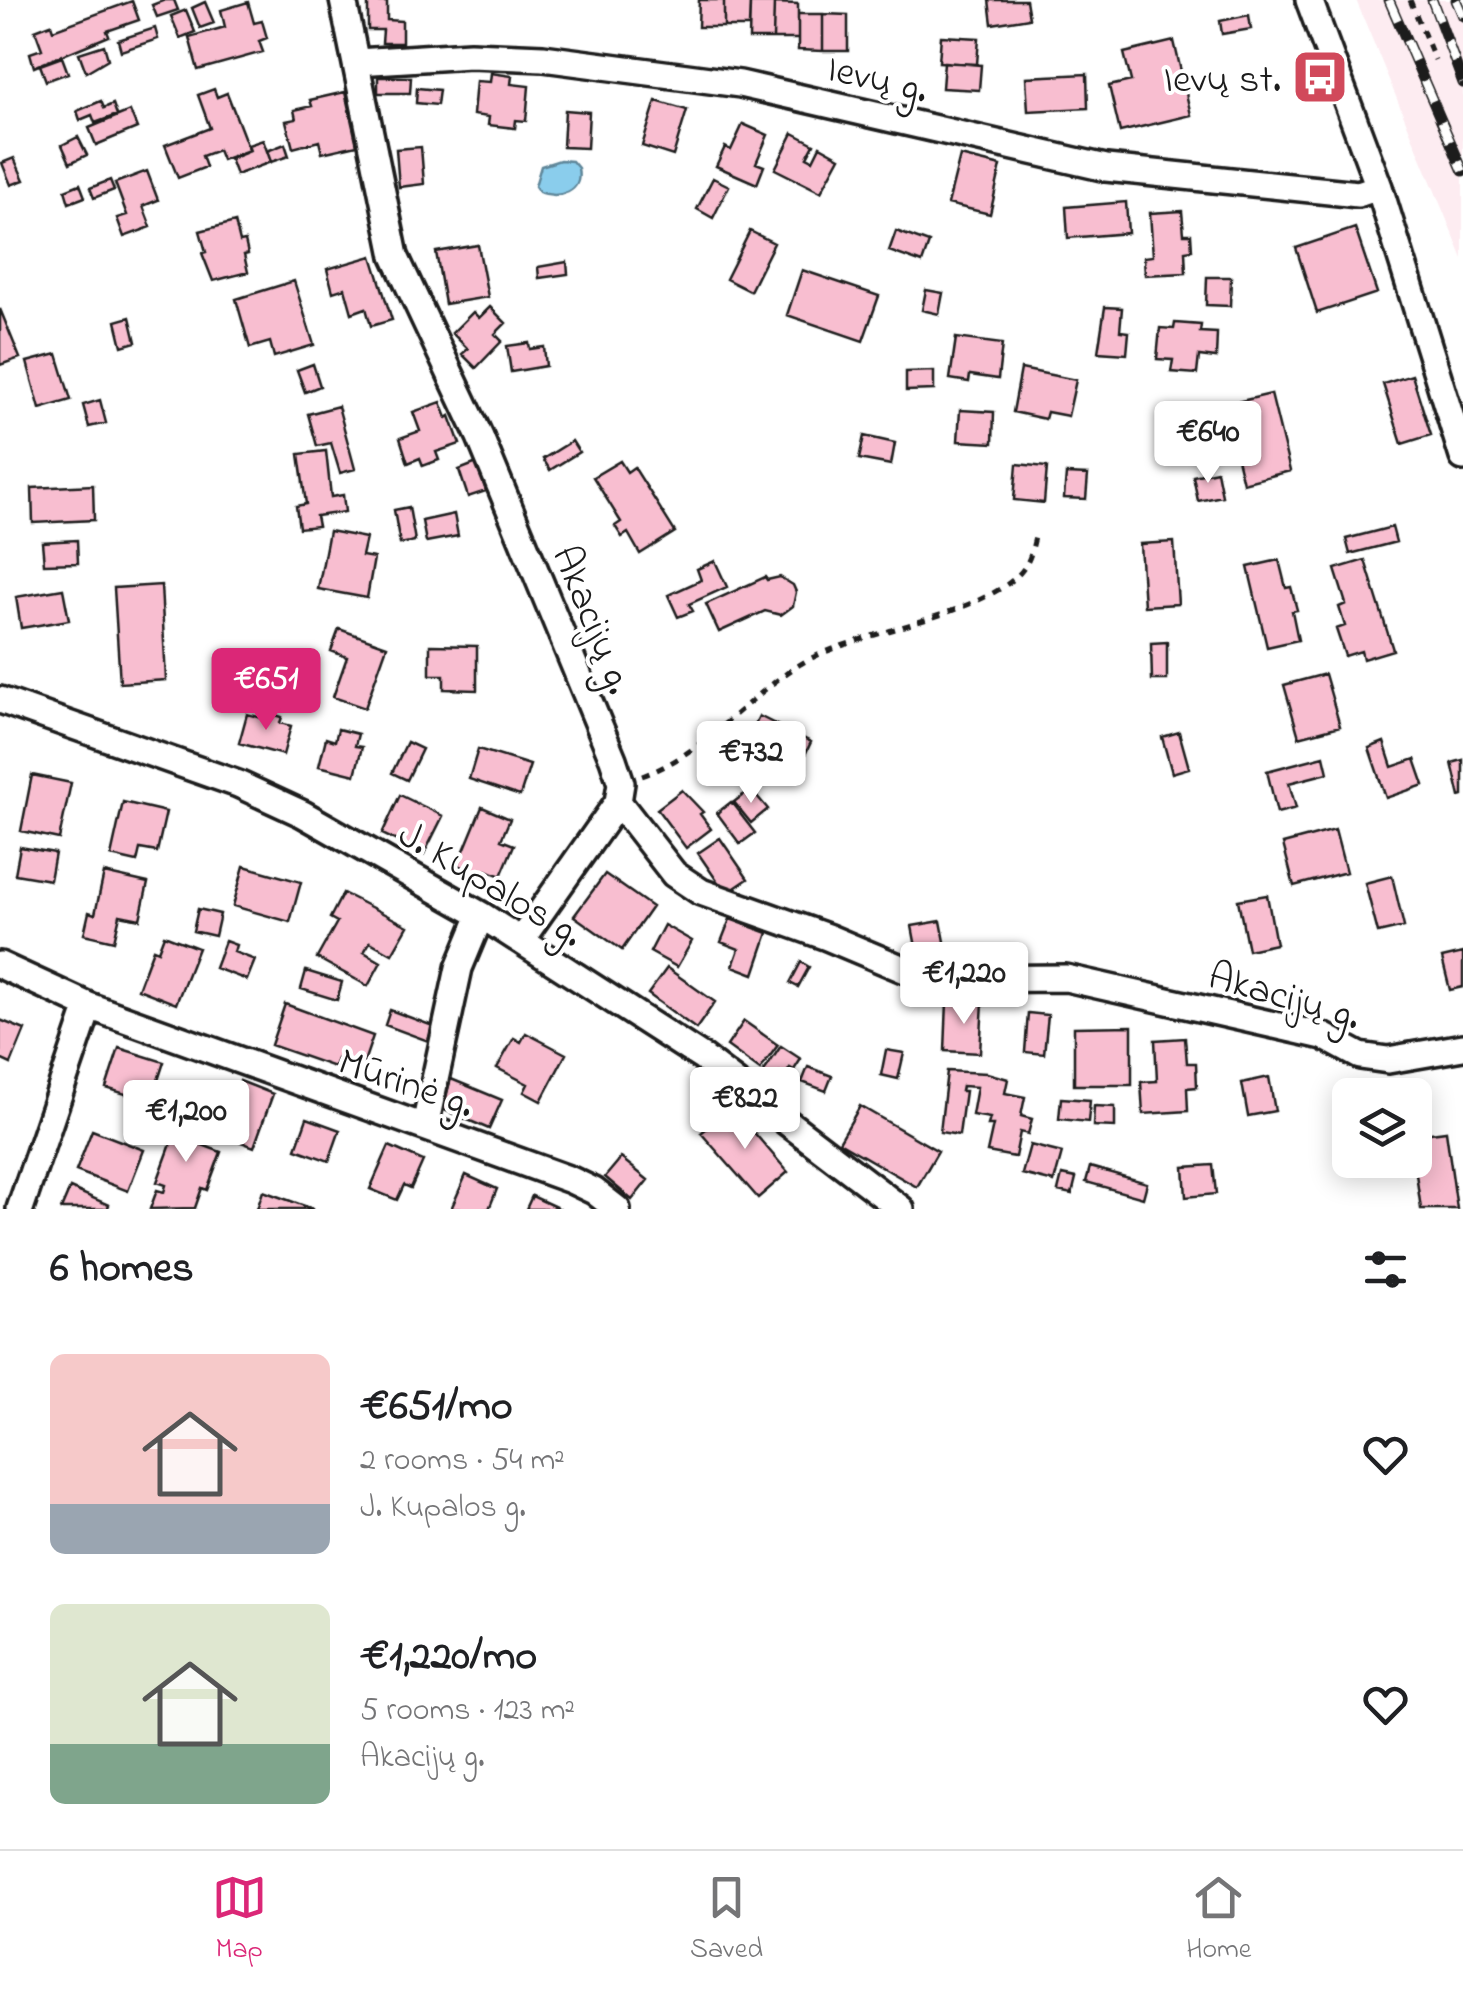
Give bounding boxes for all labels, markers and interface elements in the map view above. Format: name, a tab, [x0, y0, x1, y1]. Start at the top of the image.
street label: Ievų g.	[821, 41, 933, 122]
bus stop icon: Ievų st.	[1290, 47, 1350, 107]
place label: Ievų st.	[1164, 52, 1281, 111]
pin: €640	[1149, 401, 1267, 486]
text: €640	[1176, 410, 1240, 457]
street label: Akacijų g.	[534, 537, 647, 704]
pin: €651	[207, 648, 325, 733]
text: €651	[234, 657, 298, 704]
pin: €732	[692, 721, 810, 806]
text: €732	[719, 730, 783, 777]
street label: J. Kupalos g.	[386, 807, 594, 965]
pin: €1,220	[883, 942, 1045, 1027]
street label: Akacijų g.	[1201, 949, 1367, 1048]
text: €1,220	[922, 951, 1006, 998]
street label: Mūrinė g.	[330, 1034, 482, 1136]
pin: €822	[686, 1067, 804, 1152]
text: €822	[712, 1076, 778, 1123]
map controls	[1332, 1078, 1432, 1178]
button: layers	[1332, 1078, 1432, 1178]
pin: €1,200	[105, 1080, 267, 1165]
text: €1,200	[145, 1089, 227, 1136]
text: 6 homes	[50, 1239, 194, 1300]
icon: filters	[1358, 1242, 1413, 1297]
text: €651/mo	[360, 1377, 513, 1438]
icon: home	[130, 1394, 250, 1514]
icon: heart	[1358, 1427, 1413, 1482]
text: 2 rooms · 54 m²	[360, 1438, 565, 1485]
text: J. Kupalos g.	[360, 1485, 526, 1532]
text: €1,220/mo	[360, 1627, 537, 1688]
icon: home	[130, 1644, 250, 1764]
icon: heart	[1358, 1677, 1413, 1732]
text: 5 rooms · 123 m²	[360, 1688, 575, 1735]
text: Akacijų g.	[360, 1735, 485, 1782]
tab: Map	[212, 1870, 267, 1971]
tab: Saved	[690, 1870, 763, 1971]
tab: Home	[1186, 1870, 1251, 1971]

